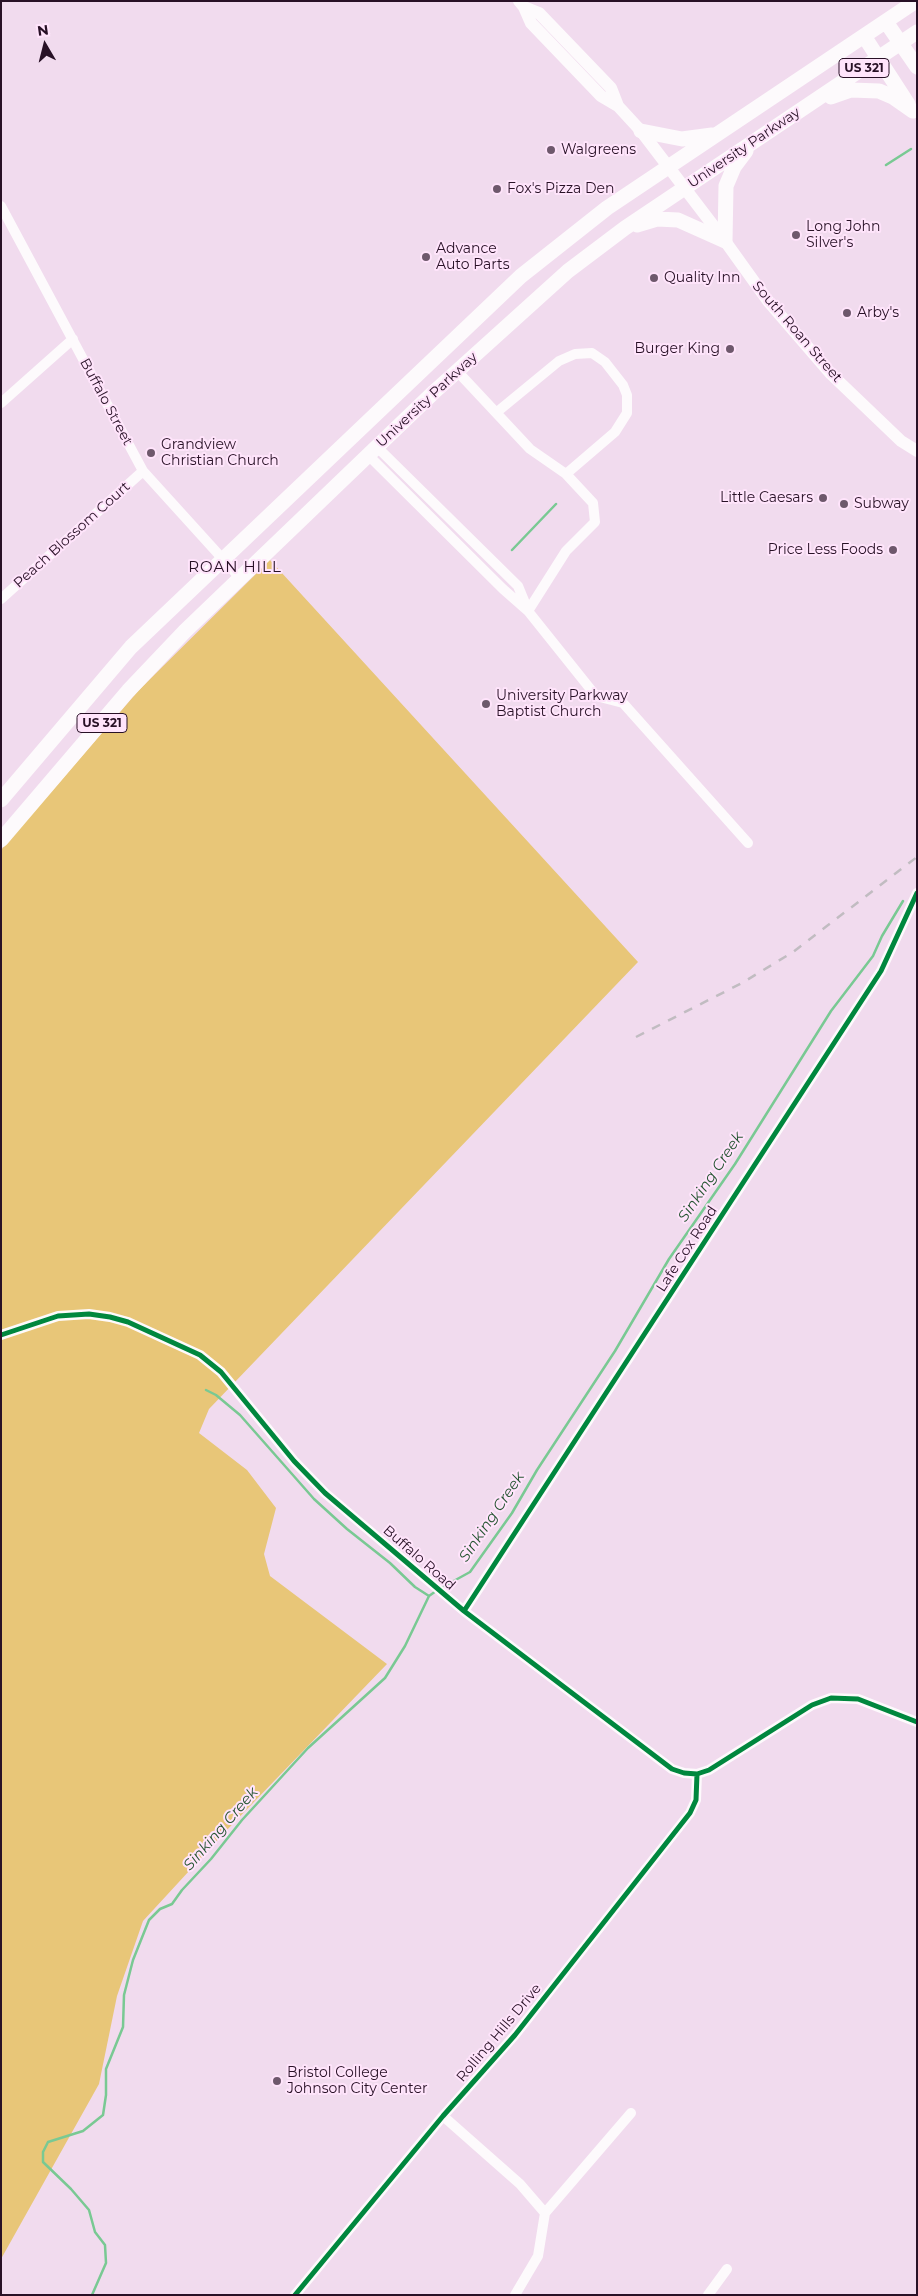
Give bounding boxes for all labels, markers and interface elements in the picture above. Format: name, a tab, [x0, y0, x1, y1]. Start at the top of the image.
north arrow	[20, 20, 70, 70]
text: N	[36, 20, 50, 40]
road number: US 321	[839, 58, 889, 78]
street label: University Parkway	[685, 104, 803, 192]
place label: Walgreens	[561, 142, 636, 158]
marker: Walgreens	[545, 144, 557, 156]
place label: Fox's Pizza Den	[507, 181, 614, 197]
marker: Fox's Pizza Den	[491, 183, 503, 195]
place label: Long John Silver's	[806, 219, 880, 252]
marker: Long John Silver's	[790, 229, 802, 241]
place label: Advance Auto Parts	[436, 241, 510, 274]
marker: Advance Auto Parts	[420, 251, 432, 263]
place label: Quality Inn	[664, 270, 740, 286]
marker: Quality Inn	[648, 272, 660, 284]
street label: South Roan Street	[749, 278, 845, 386]
place label: Arby's	[857, 305, 899, 321]
marker: Arby's	[841, 307, 853, 319]
place label: Burger King	[634, 341, 720, 357]
marker: Burger King	[724, 343, 736, 355]
street label: University Parkway	[373, 349, 481, 451]
street label: Buffalo Street	[76, 356, 136, 448]
place label: Grandview Christian Church	[161, 437, 279, 470]
marker: Grandview Christian Church	[145, 447, 157, 459]
street label: Peach Blossom Court	[10, 478, 134, 592]
place label: Little Caesars	[720, 490, 813, 506]
marker: Little Caesars	[817, 492, 829, 504]
place label: Subway	[854, 496, 909, 512]
marker: Subway	[838, 498, 850, 510]
place label: Price Less Foods	[768, 542, 883, 558]
marker: Price Less Foods	[887, 544, 899, 556]
district label: ROAN HILL	[187, 559, 283, 577]
place label: University Parkway Baptist Church	[496, 688, 628, 720]
marker: University Parkway Baptist Church	[480, 698, 492, 710]
road number: US 321	[77, 714, 127, 732]
water label: Sinking Creek	[674, 1129, 748, 1225]
street label: Lafe Cox Road	[653, 1203, 721, 1295]
water label: Sinking Creek	[455, 1469, 529, 1565]
street label: Buffalo Road	[379, 1522, 459, 1594]
water label: Sinking Creek	[180, 1784, 262, 1874]
street label: Rolling Hills Drive	[453, 1981, 545, 2085]
place label: Bristol College Johnson City Center	[287, 2065, 427, 2098]
marker: Bristol College Johnson City Center	[271, 2075, 283, 2087]

